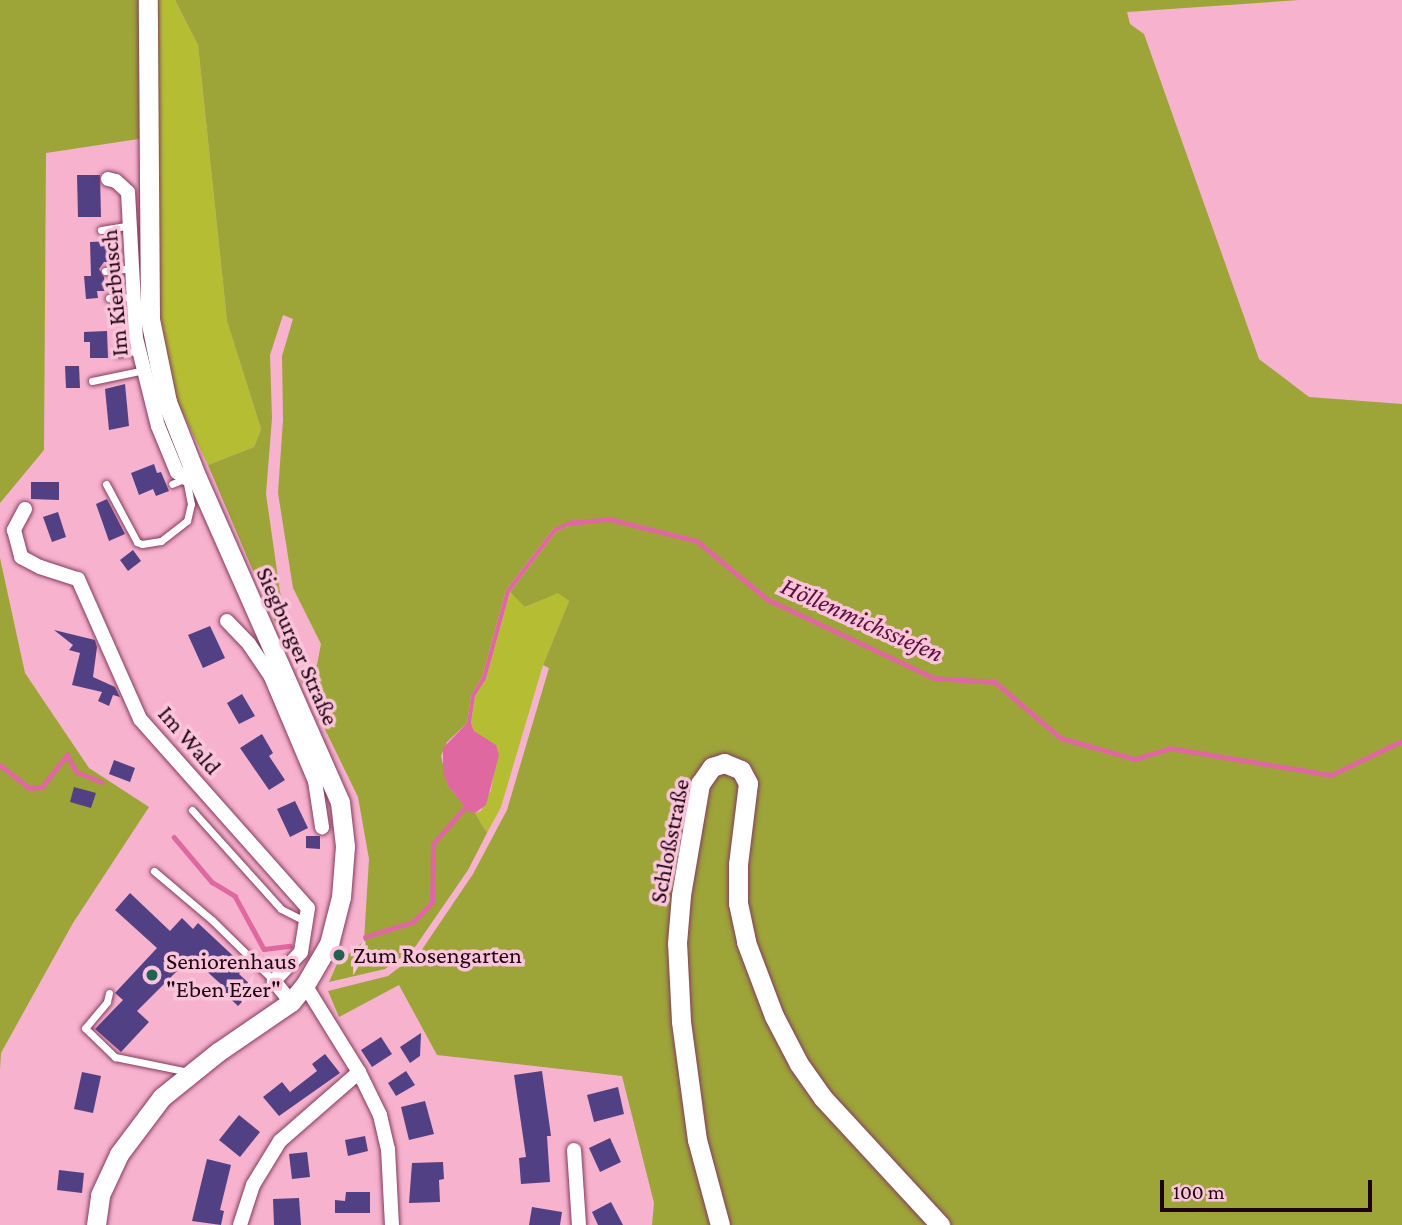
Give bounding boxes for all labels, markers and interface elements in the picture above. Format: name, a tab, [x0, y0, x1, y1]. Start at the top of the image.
street label: Im Kierbusch	[94, 228, 134, 358]
street label: Siegburger Straße	[250, 562, 346, 730]
water label: Höllenmichssiefen	[776, 570, 948, 670]
street label: Im Wald	[152, 700, 228, 780]
street label: Schloßstraße	[643, 776, 695, 906]
place label: Zum Rosengarten	[353, 941, 522, 969]
place label: Seniorenhaus "Eben Ezer"	[166, 947, 296, 1003]
marker: Zum Rosengarten	[331, 947, 347, 963]
marker: Seniorenhaus "Eben Ezer"	[144, 967, 160, 983]
scale bar	[1164, 1166, 1376, 1210]
text: 100 m	[1173, 1180, 1225, 1204]

